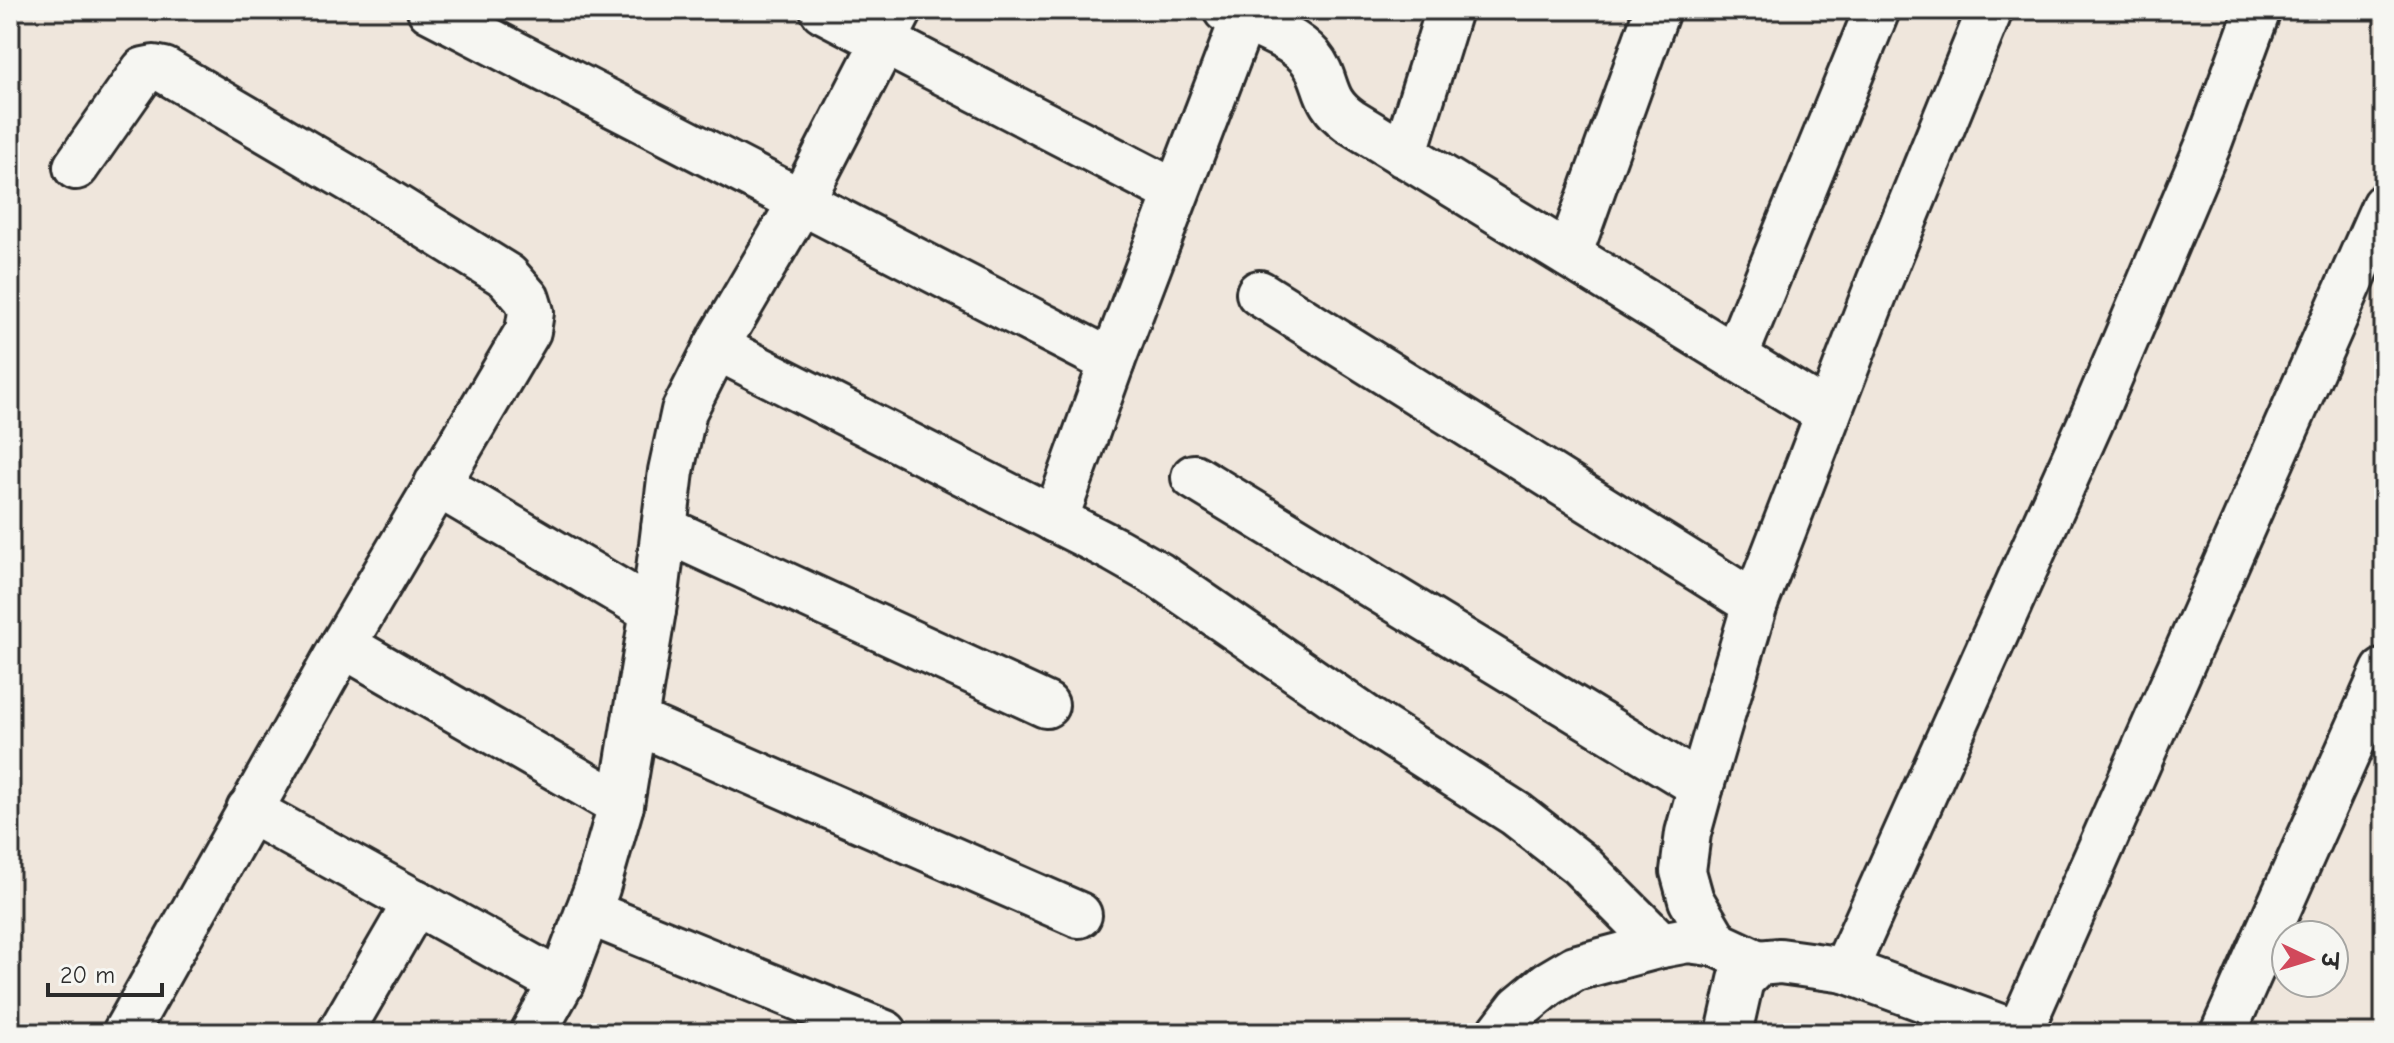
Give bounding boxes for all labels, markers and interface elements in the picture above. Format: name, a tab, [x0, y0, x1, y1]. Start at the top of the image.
north arrow	[2270, 919, 2350, 999]
scale bar	[48, 947, 162, 997]
text: उ	[2315, 950, 2343, 971]
text: 20 m	[60, 961, 115, 989]

